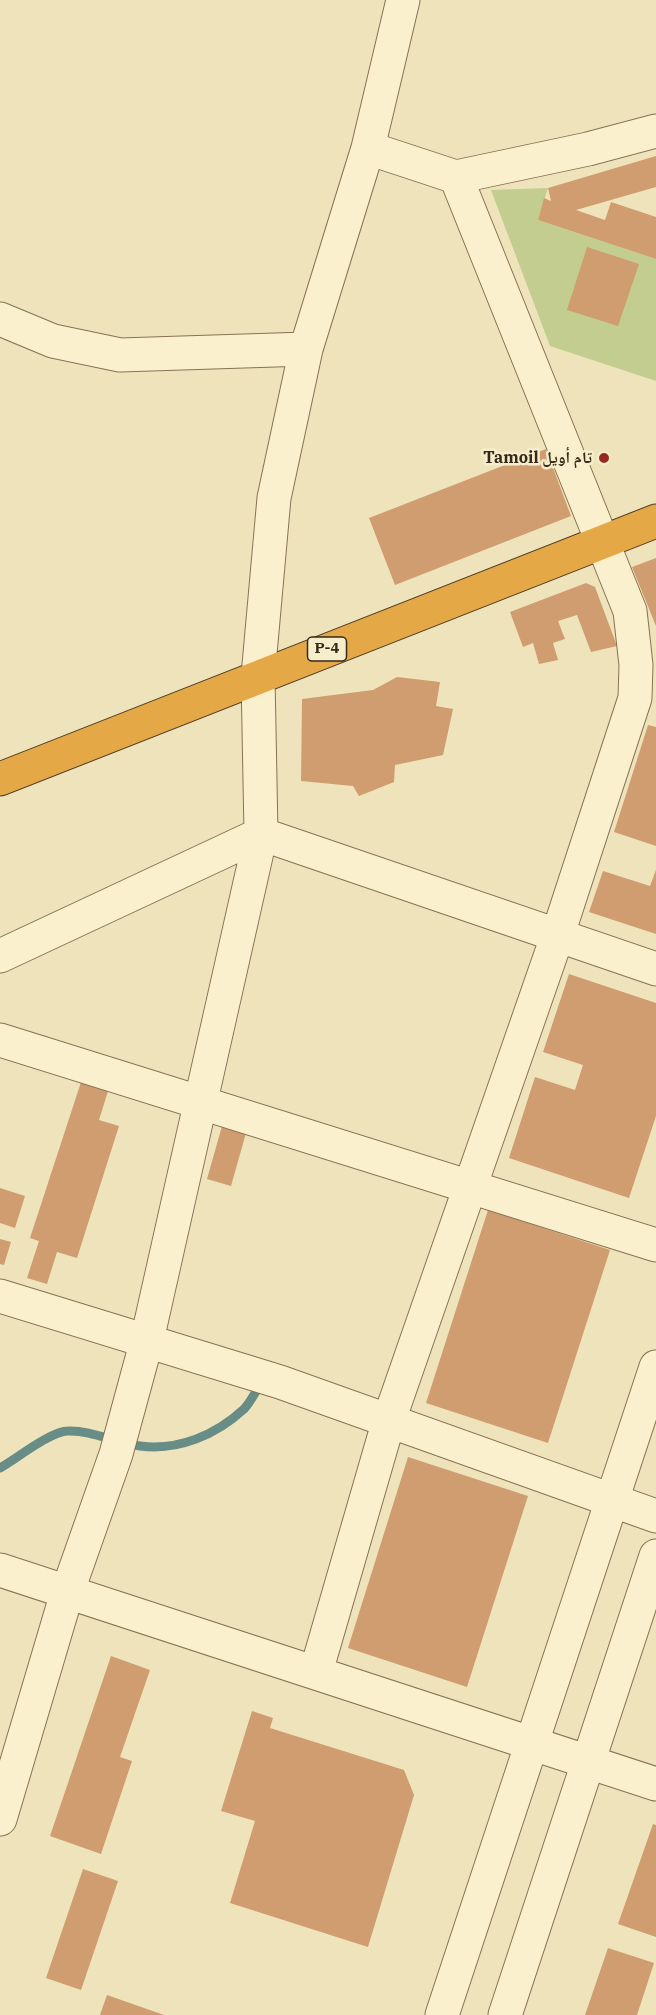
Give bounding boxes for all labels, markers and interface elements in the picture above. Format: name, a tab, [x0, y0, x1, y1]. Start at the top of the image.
place label: Tamoil تام أويل	[483, 448, 592, 468]
marker: Tamoil تام أويل	[597, 451, 611, 465]
road number: P-4	[308, 637, 346, 661]

